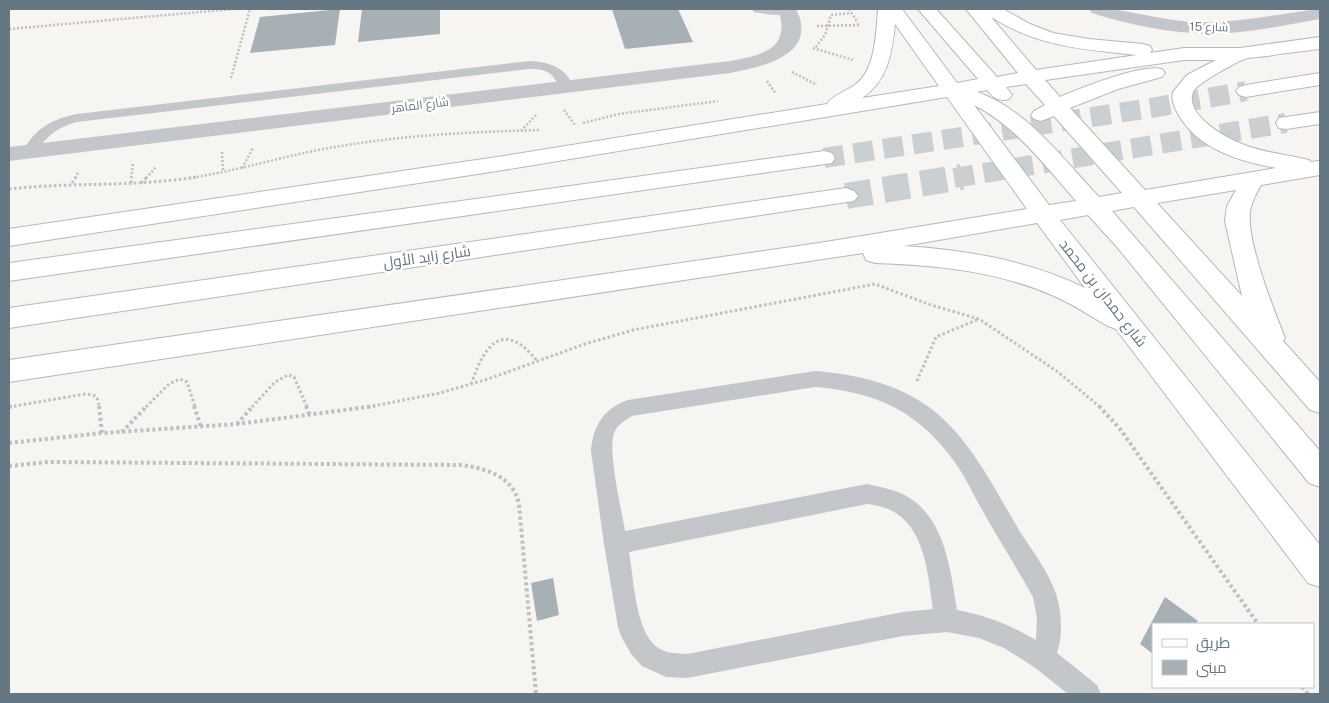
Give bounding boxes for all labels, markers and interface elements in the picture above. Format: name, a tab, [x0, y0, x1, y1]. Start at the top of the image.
street label: شارع 15	[1189, 20, 1229, 35]
street label: شارع الماهر	[390, 95, 450, 117]
street label: شارع حمدان بن محمد	[1054, 236, 1151, 352]
street label: شارع زايد الأول	[382, 242, 472, 274]
legend	[1152, 623, 1314, 688]
text: طريق	[1196, 634, 1230, 653]
text: مبنى	[1196, 659, 1227, 678]

